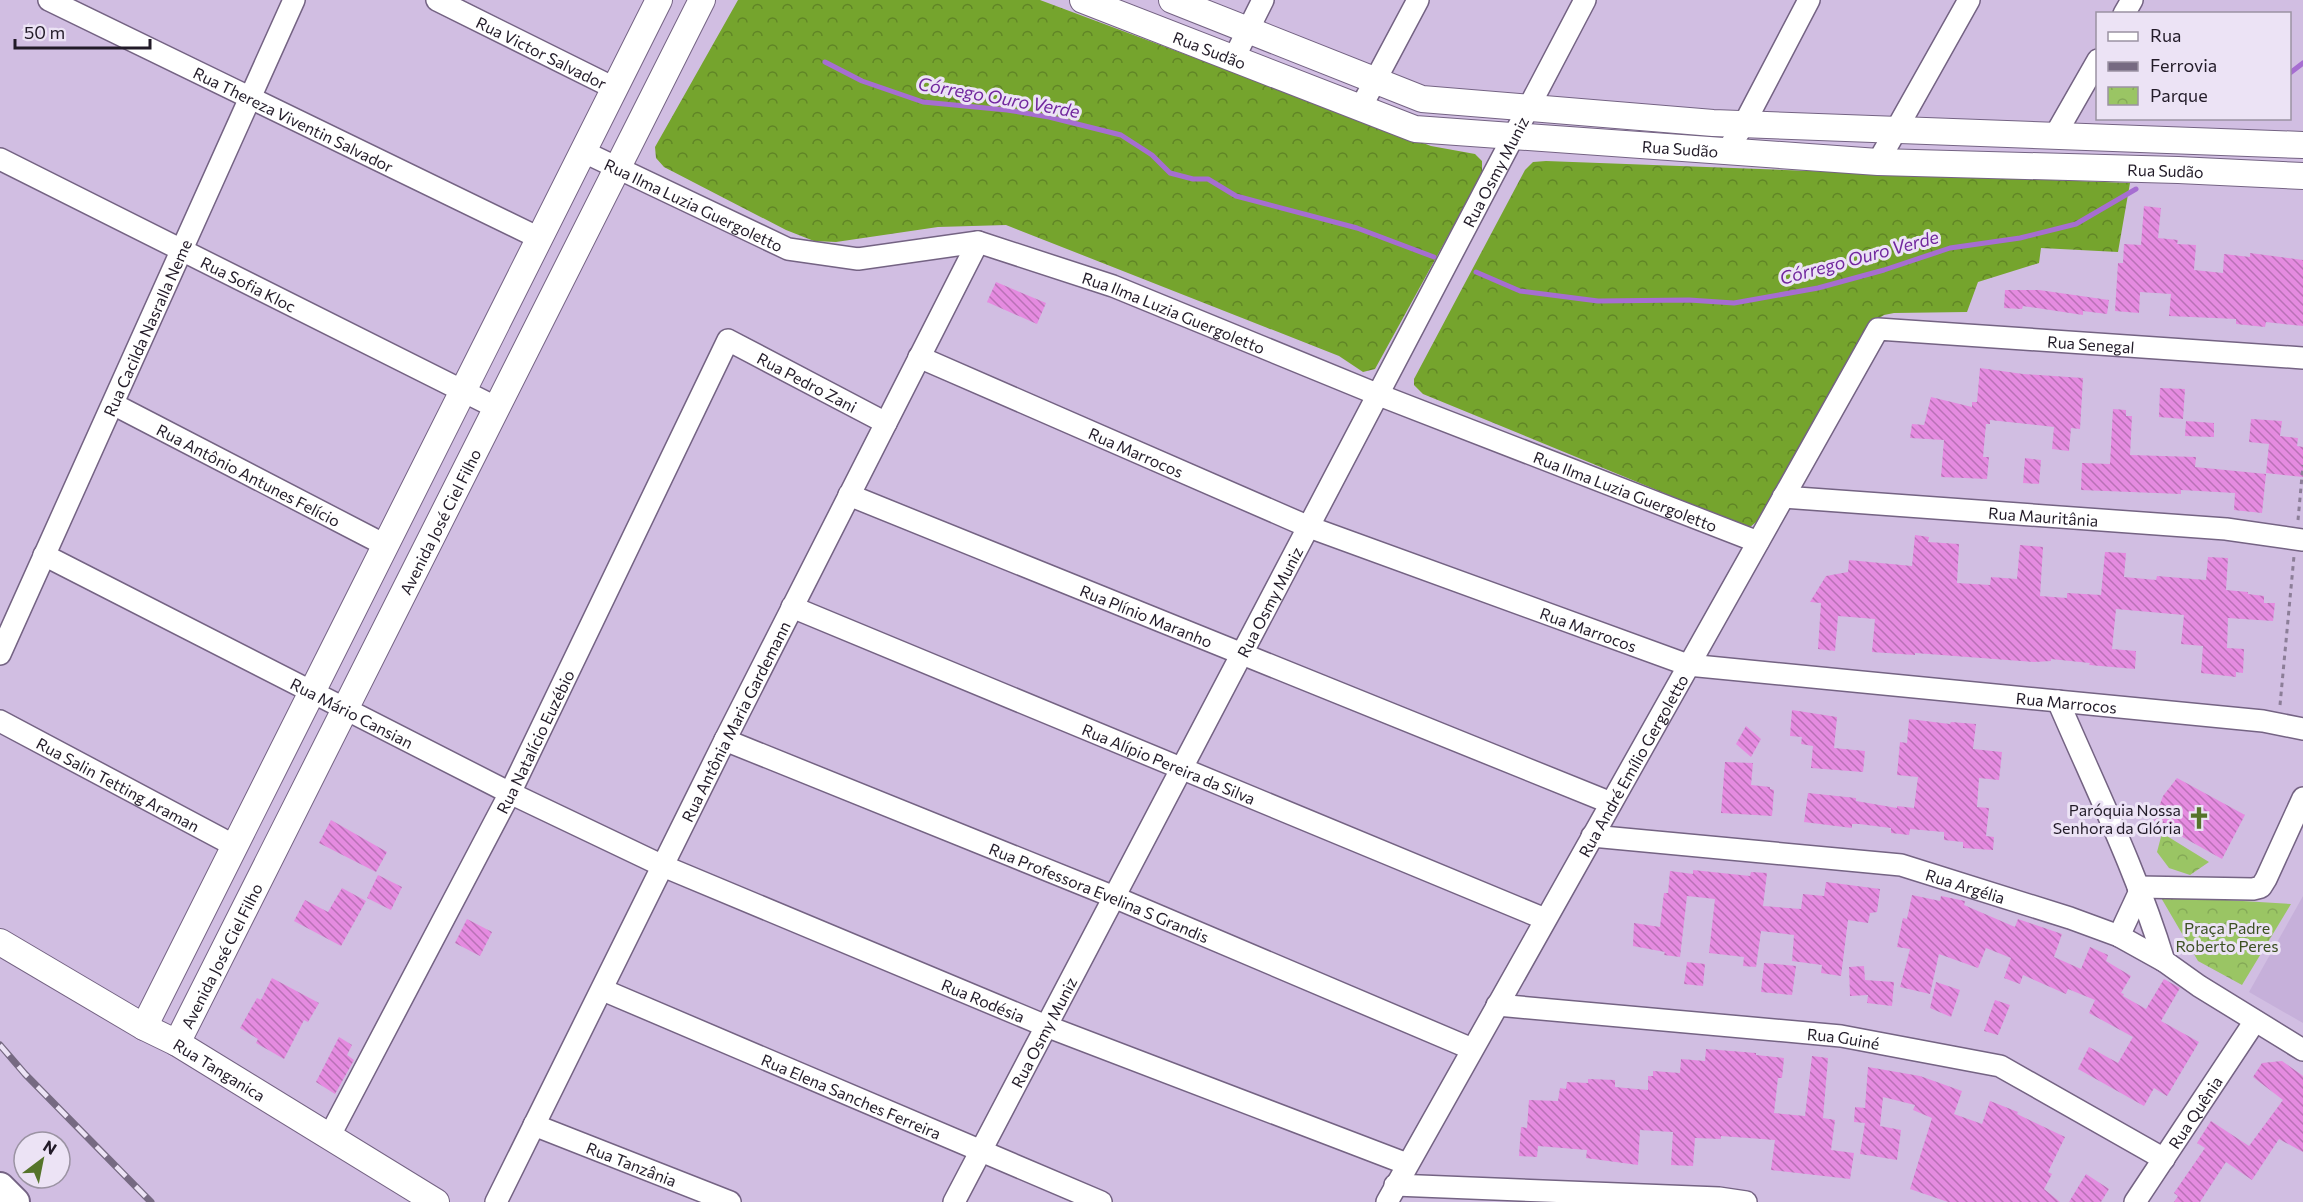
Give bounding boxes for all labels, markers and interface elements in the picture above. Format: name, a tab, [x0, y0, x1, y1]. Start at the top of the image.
scale bar	[15, 12, 150, 50]
street label: Rua Victor Salvador	[473, 12, 611, 93]
legend	[2096, 12, 2291, 120]
text: 50 m	[24, 21, 65, 43]
text: Rua	[2150, 24, 2181, 46]
street label: Rua Sudão	[1171, 27, 1249, 72]
text: Ferrovia	[2150, 54, 2217, 76]
street label: Rua Thereza Viventin Salvador	[191, 62, 397, 176]
water label: Córrego Ouro Verde	[916, 72, 1082, 122]
text: Parque	[2150, 84, 2208, 106]
street label: Rua Osmy Muniz	[1458, 113, 1532, 230]
street label: Rua Sudão	[1641, 136, 1719, 160]
street label: Rua Ilma Luzia Guergoletto	[602, 154, 786, 255]
street label: Rua Sudão	[2127, 159, 2204, 181]
water label: Córrego Ouro Verde	[1777, 225, 1941, 289]
street label: Rua Cacilda Nasralla Neme	[99, 236, 195, 419]
street label: Rua Sofia Kloc	[198, 252, 299, 315]
street label: Rua Ilma Luzia Guergoletto	[1080, 267, 1268, 357]
street label: Rua Senegal	[2047, 331, 2135, 356]
street label: Rua Pedro Zani	[754, 348, 860, 416]
street label: Rua Antônio Antunes Felício	[154, 419, 344, 530]
street label: Rua Marrocos	[1086, 423, 1186, 481]
street label: Avenida José Ciel Filho	[395, 445, 484, 597]
street label: Rua Ilma Luzia Guergoletto	[1531, 446, 1720, 535]
street label: Rua Mauritânia	[1987, 502, 2099, 529]
street label: Rua Osmy Muniz	[1232, 543, 1306, 660]
street label: Rua Plínio Maranho	[1078, 580, 1216, 651]
street label: Rua Marrocos	[1538, 603, 1639, 655]
street label: Rua Antônia Maria Gardemann	[677, 618, 793, 825]
street label: Rua Natalício Euzébio	[492, 666, 578, 816]
street label: Rua André Emílio Gergoletto	[1574, 671, 1691, 860]
street label: Rua Mário Cansian	[288, 673, 417, 752]
street label: Rua Marrocos	[2015, 687, 2118, 716]
street label: Rua Alípio Pereira da Silva	[1079, 719, 1258, 808]
street label: Rua Salin Tetting Araman	[34, 733, 203, 835]
place label: Paróquia Nossa Senhora da Glória	[2053, 800, 2181, 837]
church icon: Paróquia Nossa Senhora da Glória	[2186, 805, 2212, 831]
street label: Rua Professora Evelina S Grandis	[987, 838, 1212, 946]
street label: Rua Argélia	[1924, 864, 2008, 907]
street label: Avenida José Ciel Filho	[176, 879, 266, 1031]
park label: Praça Padre Roberto Peres	[2175, 918, 2279, 955]
street label: Rua Rodésia	[939, 974, 1028, 1026]
street label: Rua Osmy Muniz	[1006, 974, 1080, 1090]
street label: Rua Guiné	[1806, 1023, 1881, 1053]
street label: Rua Tanganica	[170, 1034, 269, 1105]
street label: Rua Elena Sanches Ferreira	[759, 1049, 944, 1142]
street label: Rua Quênia	[2164, 1072, 2226, 1152]
north arrow	[12, 1130, 72, 1190]
text: N	[40, 1136, 60, 1158]
street label: Rua Tanzânia	[584, 1137, 680, 1190]

